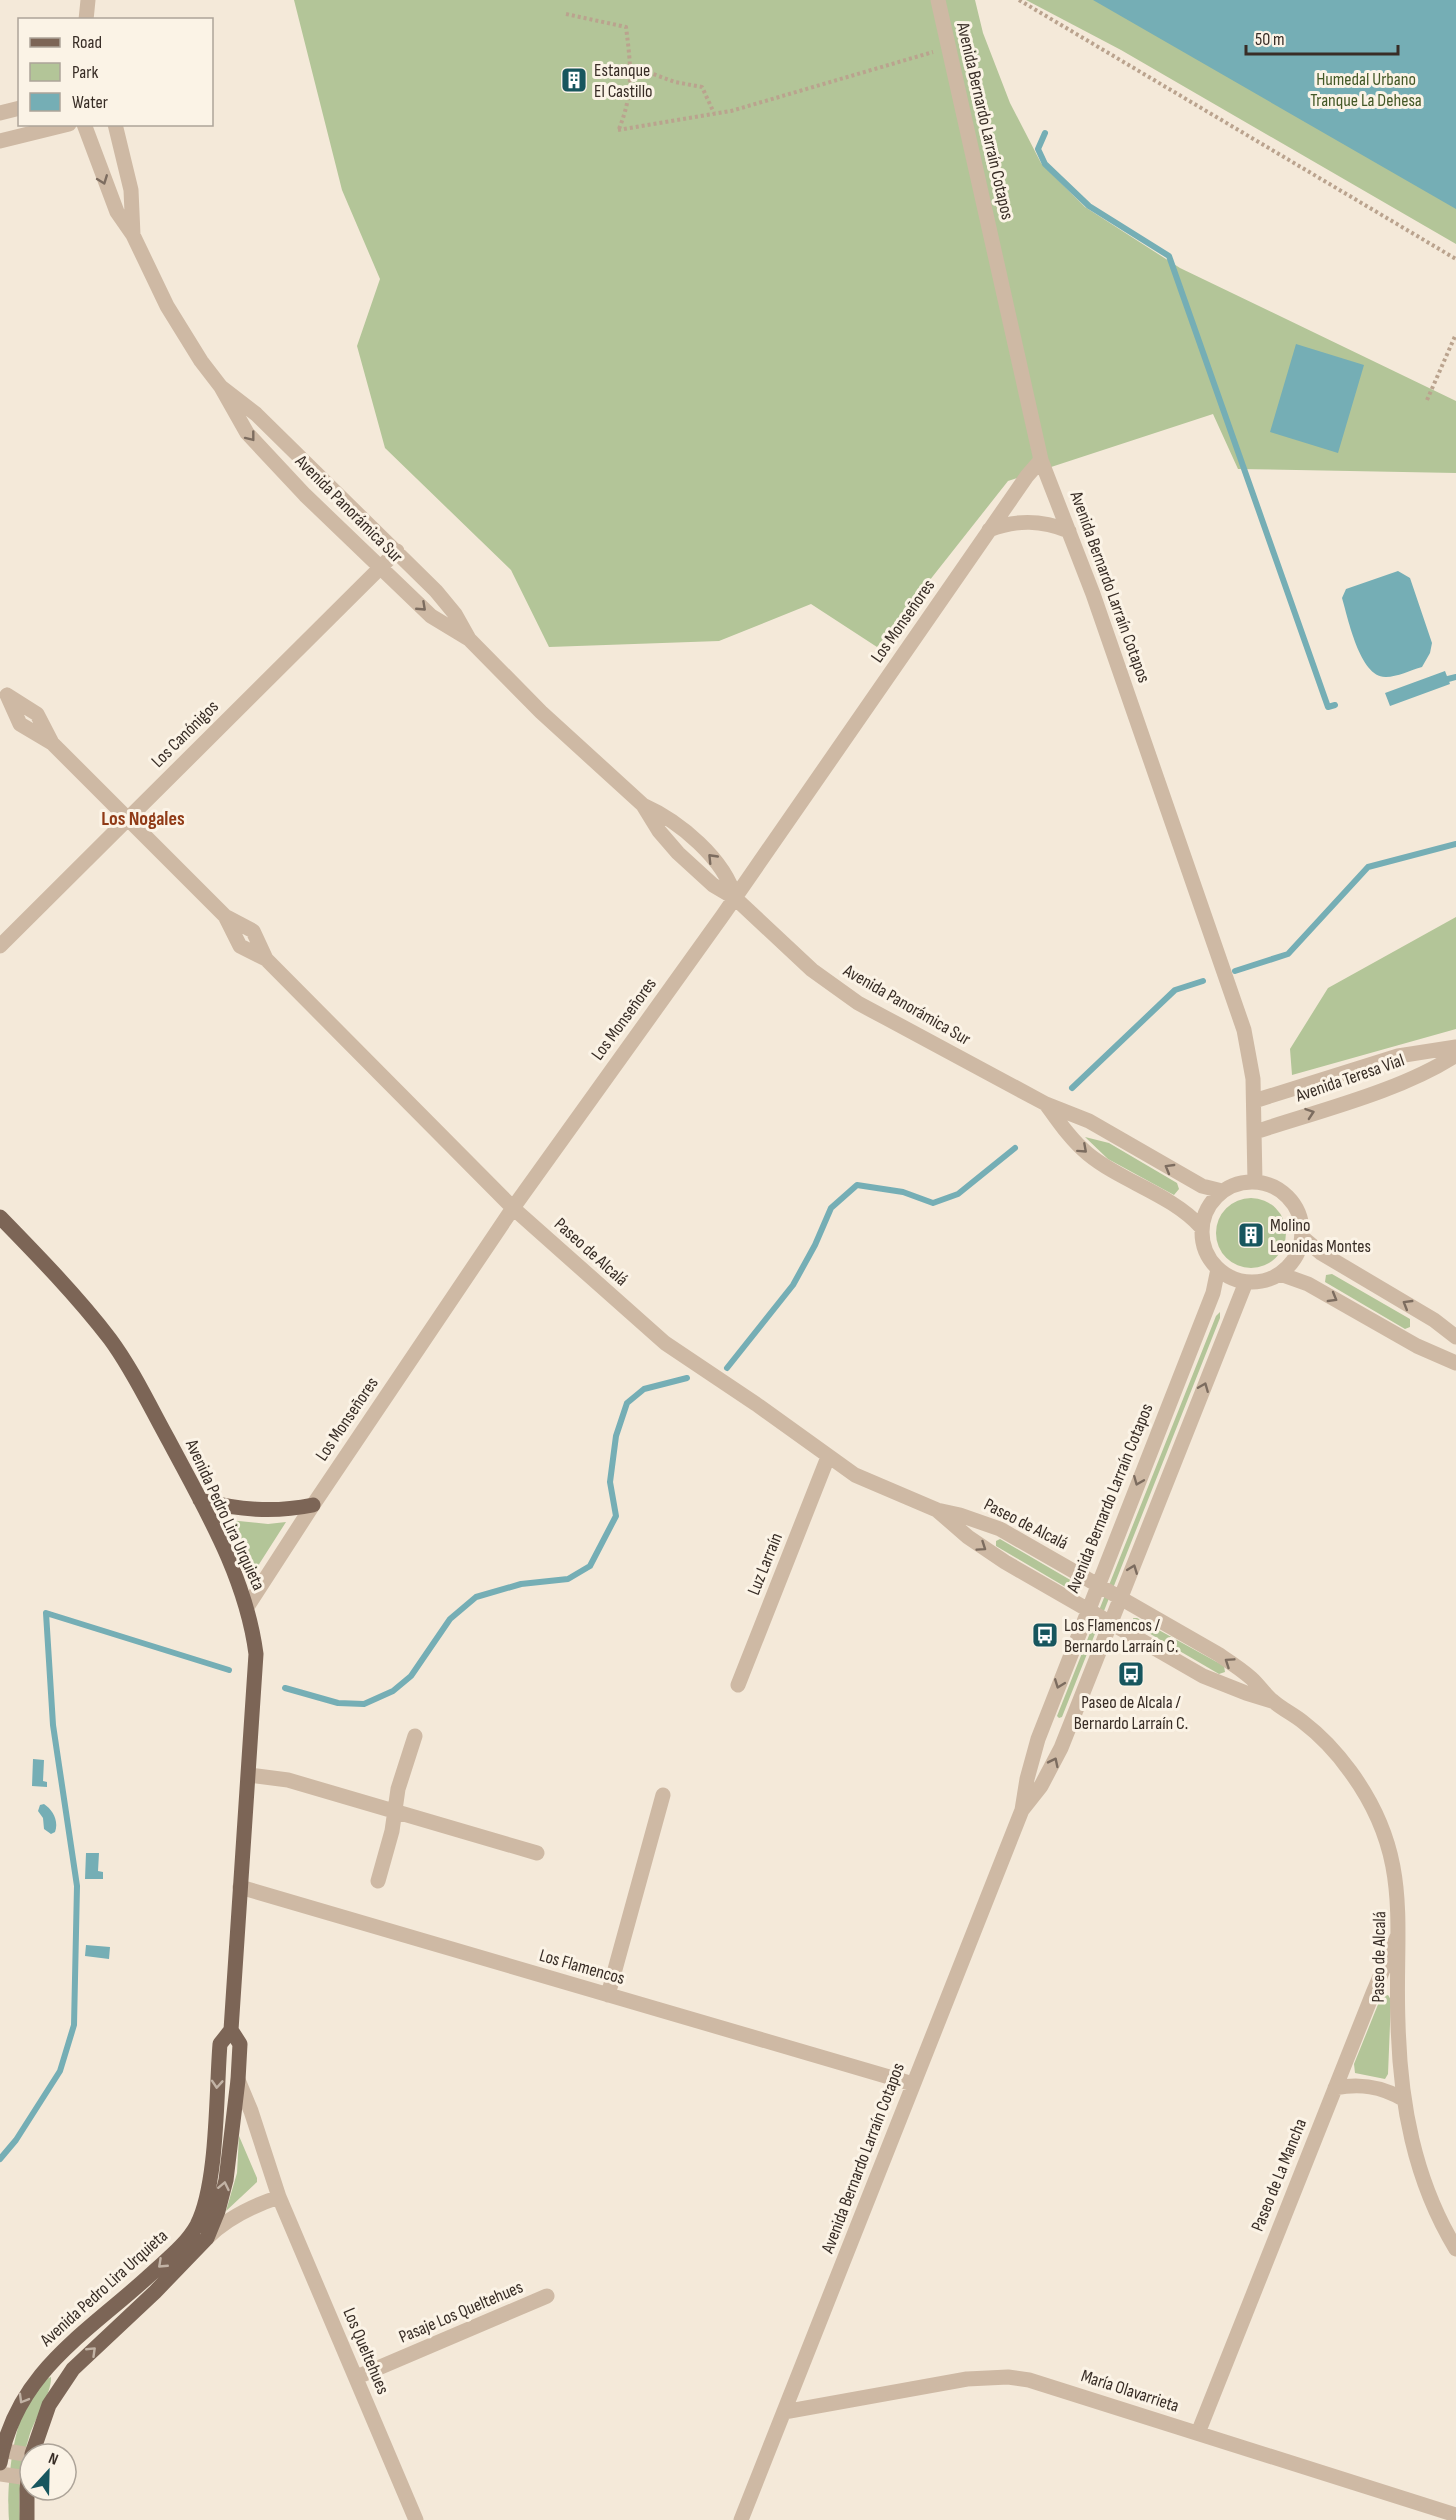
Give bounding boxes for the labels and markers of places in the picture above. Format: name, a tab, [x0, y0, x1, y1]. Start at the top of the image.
place label: Estanque El Castillo	[594, 60, 652, 102]
building icon: Estanque El Castillo	[559, 65, 589, 95]
place label: Molino Leonidas Montes	[1270, 1215, 1371, 1257]
building icon: Molino Leonidas Montes	[1236, 1220, 1266, 1250]
place label: Los Flamencos / Bernardo Larraín C.	[1064, 1615, 1178, 1657]
bus stop icon: Los Flamencos / Bernardo Larraín C.	[1030, 1620, 1060, 1650]
bus stop icon: Paseo de Alcala / Bernardo Larraín C.	[1116, 1659, 1146, 1689]
place label: Paseo de Alcala / Bernardo Larraín C.	[1074, 1692, 1188, 1734]

